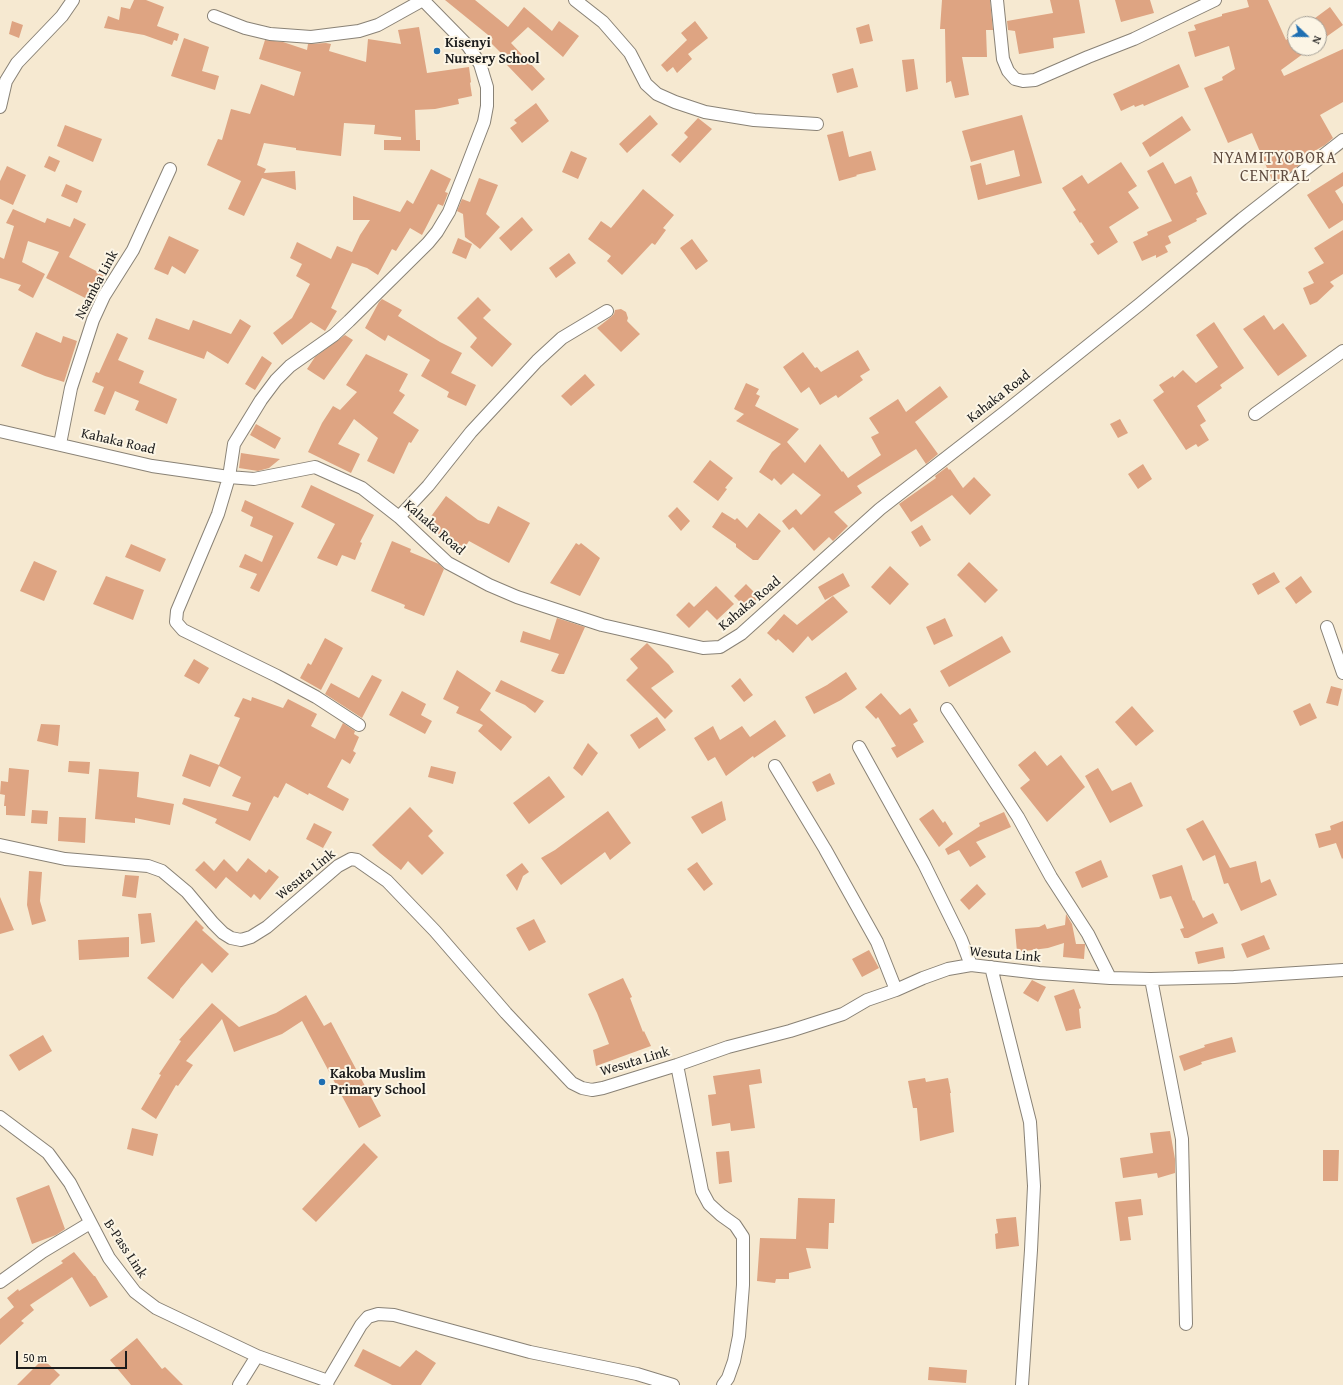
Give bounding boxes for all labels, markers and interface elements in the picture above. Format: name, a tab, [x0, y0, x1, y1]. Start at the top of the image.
north arrow	[1287, 16, 1327, 56]
text: N	[1308, 34, 1326, 47]
place label: Kisenyi Nursery School	[445, 35, 540, 68]
marker: Kisenyi Nursery School	[432, 46, 442, 56]
district label: NYAMITYOBORA CENTRAL	[1213, 149, 1337, 187]
street label: Nsamba Link	[72, 248, 122, 322]
street label: Kahaka Road	[964, 367, 1034, 427]
street label: Kahaka Road	[79, 425, 157, 459]
street label: Kahaka Road	[400, 497, 468, 559]
street label: Kahaka Road	[716, 573, 784, 635]
street label: Wesuta Link	[273, 846, 339, 904]
street label: Wesuta Link	[969, 944, 1041, 966]
street label: Wesuta Link	[598, 1044, 672, 1080]
place label: Kakoba Muslim Primary School	[330, 1066, 426, 1098]
marker: Kakoba Muslim Primary School	[317, 1077, 327, 1087]
street label: B-Pass Link	[100, 1216, 150, 1282]
scale bar	[18, 1343, 129, 1369]
text: 50 m	[23, 1349, 47, 1366]

